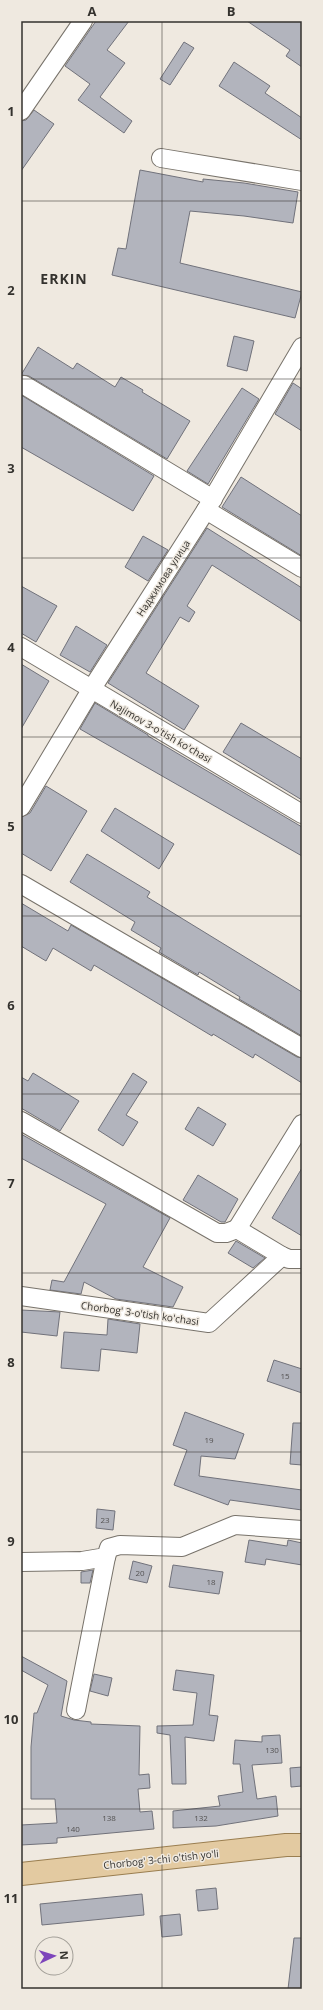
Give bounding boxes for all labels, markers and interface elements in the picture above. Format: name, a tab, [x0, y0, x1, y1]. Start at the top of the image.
text: A	[88, 2, 97, 20]
text: B	[227, 2, 236, 20]
text: 1	[7, 102, 15, 120]
district label: ERKIN	[40, 269, 88, 288]
text: 2	[7, 281, 15, 299]
text: 3	[7, 459, 15, 477]
street label: Наджимова улица	[133, 537, 193, 619]
text: 4	[7, 638, 15, 656]
street label: Najimov 3-o'tish ko'chasi	[108, 696, 214, 766]
text: 5	[7, 817, 15, 835]
text: 6	[7, 996, 15, 1014]
text: 7	[7, 1174, 15, 1192]
street label: Chorbog' 3-o'tish ko'chasi	[80, 1298, 200, 1328]
text: 8	[7, 1353, 15, 1371]
house number: 15	[280, 1370, 290, 1381]
house number: 19	[204, 1434, 214, 1445]
house number: 23	[100, 1514, 110, 1525]
text: 9	[7, 1532, 15, 1550]
house number: 20	[135, 1567, 145, 1578]
house number: 18	[206, 1576, 216, 1587]
text: 10	[4, 1710, 18, 1728]
house number: 130	[265, 1744, 279, 1755]
house number: 138	[102, 1812, 116, 1823]
house number: 132	[194, 1812, 208, 1823]
house number: 140	[66, 1823, 80, 1834]
street label: Chorbog' 3-chi o'tish yo'li	[103, 1846, 219, 1872]
text: 11	[4, 1889, 18, 1907]
north arrow	[34, 1936, 74, 1976]
text: N	[57, 1950, 72, 1960]

